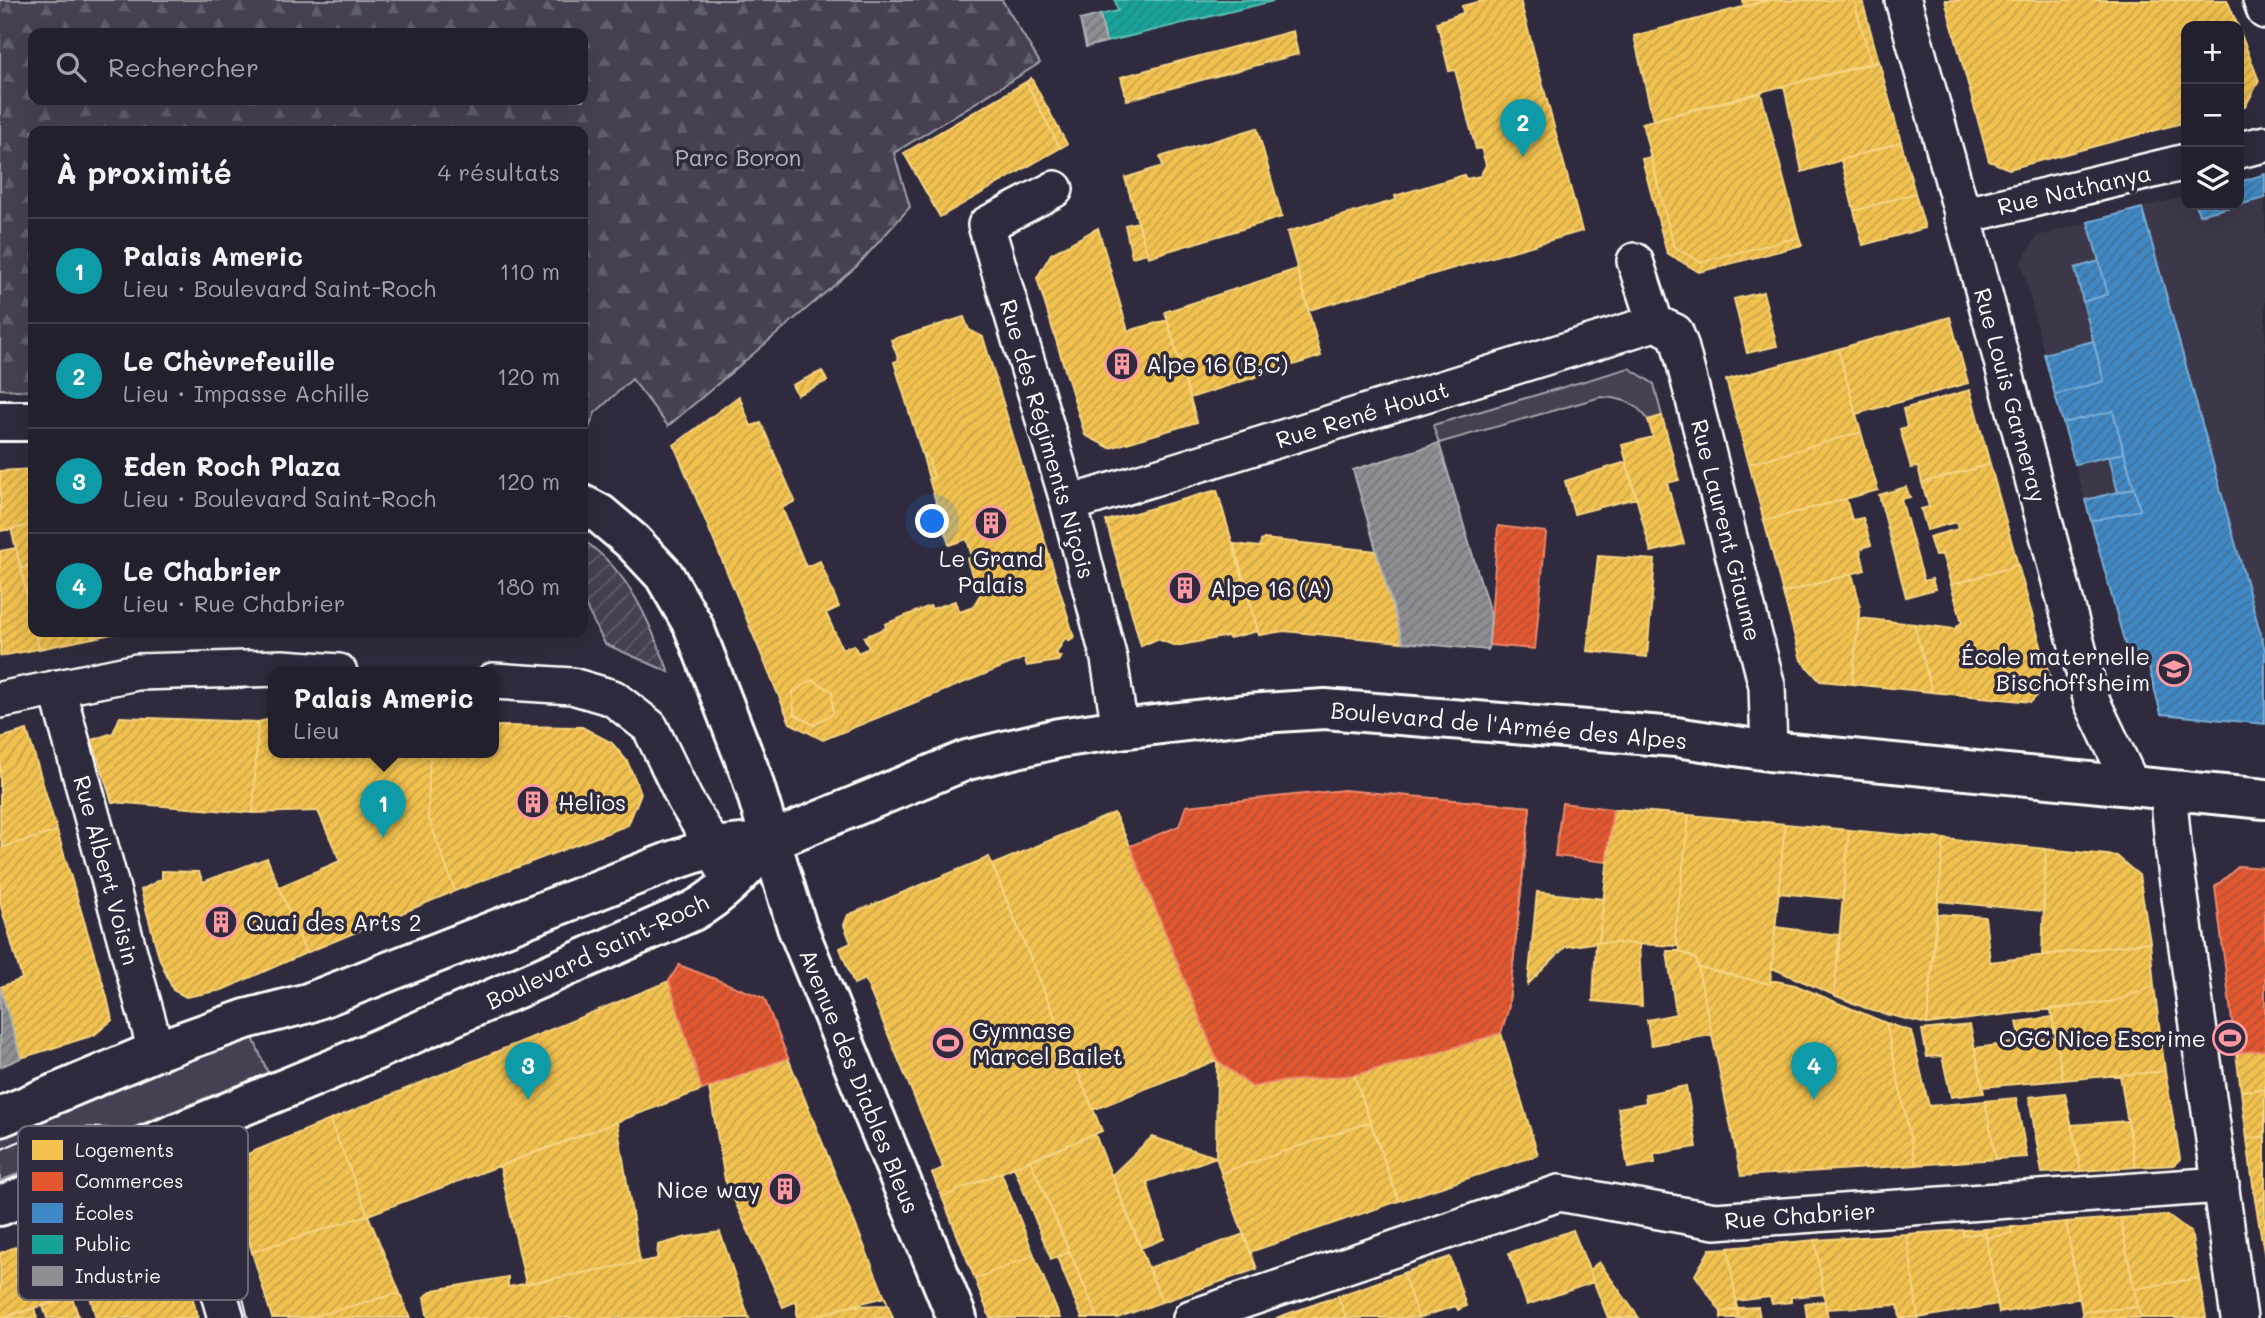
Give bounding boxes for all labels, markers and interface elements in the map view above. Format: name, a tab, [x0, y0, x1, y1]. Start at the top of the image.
map controls	[2181, 21, 2244, 210]
button: +	[2181, 21, 2244, 84]
search box	[28, 28, 588, 105]
icon: search	[52, 48, 90, 86]
text: Rechercher	[108, 50, 259, 84]
button: −	[2181, 84, 2244, 147]
pin: 2	[1500, 99, 1546, 157]
park label: Parc Boron	[675, 142, 801, 172]
button: layers	[2181, 147, 2244, 210]
text: À proximité	[56, 152, 232, 192]
text: 4 résultats	[438, 157, 560, 187]
street label: Rue Nathanya	[1994, 157, 2154, 221]
text: Palais Americ	[123, 239, 303, 273]
text: 1	[74, 256, 84, 286]
text: 110 m	[500, 256, 560, 286]
text: Lieu · Boulevard Saint-Roch	[123, 273, 436, 303]
street label: Rue Louis Garneray	[1968, 285, 2054, 505]
street label: Rue des Régiments Niçois	[994, 296, 1102, 582]
text: Le Chèvrefeuille	[123, 344, 335, 378]
building icon: Alpe 16 (B,C)	[1103, 345, 1141, 383]
place label: Alpe 16 (B,C)	[1146, 349, 1288, 379]
text: 2	[73, 361, 85, 391]
text: 120 m	[497, 361, 560, 391]
street label: Rue René Houat	[1272, 373, 1452, 455]
text: Lieu · Impasse Achille	[123, 378, 370, 408]
street label: Rue Laurent Giaume	[1685, 416, 1769, 644]
text: Eden Roch Plaza	[123, 449, 341, 483]
text: 3	[72, 466, 86, 496]
text: 120 m	[497, 466, 560, 496]
text: Lieu · Boulevard Saint-Roch	[123, 483, 436, 513]
your location	[915, 504, 949, 538]
building icon: Le Grand Palais	[972, 504, 1010, 542]
place label: Le Grand Palais	[939, 543, 1043, 599]
text: Le Chabrier	[123, 554, 281, 588]
building icon: Alpe 16 (A)	[1166, 569, 1204, 607]
text: 4	[72, 571, 86, 601]
text: 180 m	[496, 571, 560, 601]
place label: Alpe 16 (A)	[1210, 573, 1331, 603]
text: Lieu · Rue Chabrier	[123, 588, 345, 618]
place label: École maternelle Bischoffsheim	[1961, 641, 2150, 697]
school or university icon: École maternelle Bischoffsheim	[2155, 650, 2193, 688]
popup	[268, 667, 499, 758]
text: Palais Americ	[293, 681, 474, 715]
street label: Boulevard de l'Armée des Alpes	[1329, 694, 1689, 756]
text: Lieu	[293, 715, 339, 745]
street label: Rue Albert Voisin	[67, 772, 147, 968]
pin: 1	[360, 780, 406, 838]
building icon: Helios	[514, 783, 552, 821]
place label: Helios	[558, 787, 626, 817]
street label: Boulevard Saint-Roch	[481, 886, 713, 1016]
building icon: Quai des Arts 2	[202, 903, 240, 941]
place label: Quai des Arts 2	[246, 907, 422, 937]
street label: Avenue des Diables Bleus	[793, 944, 927, 1218]
place label: Gymnase Marcel Bailet	[972, 1015, 1123, 1071]
sports icon: OGC Nice Escrime	[2211, 1019, 2249, 1057]
place label: OGC Nice Escrime	[1999, 1023, 2206, 1053]
sports icon: Gymnase Marcel Bailet	[929, 1024, 967, 1062]
pin: 3	[505, 1042, 551, 1100]
pin: 4	[1791, 1042, 1837, 1100]
legend	[18, 1126, 248, 1300]
text: Logements	[75, 1137, 174, 1162]
text: Commerces	[75, 1168, 184, 1193]
building icon: Nice way	[766, 1170, 804, 1208]
place label: Nice way	[657, 1174, 760, 1204]
street label: Rue Chabrier	[1723, 1195, 1877, 1235]
text: Écoles	[75, 1200, 134, 1225]
text: Public	[75, 1231, 131, 1256]
text: Industrie	[75, 1263, 161, 1288]

